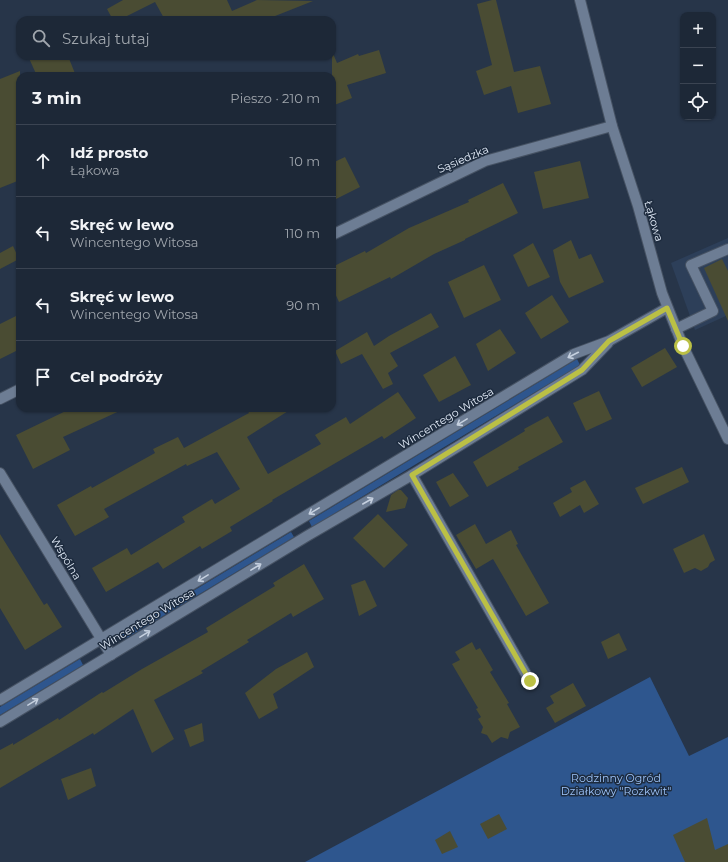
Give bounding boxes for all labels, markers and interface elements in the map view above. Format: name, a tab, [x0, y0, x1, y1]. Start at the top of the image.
map controls	[680, 12, 716, 120]
button: +	[680, 12, 716, 48]
search box	[16, 16, 336, 60]
icon: search	[30, 27, 52, 49]
text: Szukaj tutaj	[62, 29, 150, 48]
button: −	[680, 48, 716, 84]
button: locate	[680, 84, 716, 120]
text: 3 min	[32, 88, 82, 108]
text: Pieszo · 210 m	[230, 90, 320, 106]
street label: Sąsiedzka	[435, 142, 491, 176]
text: Idź prosto	[70, 143, 148, 162]
icon: ahead	[32, 150, 54, 172]
text: 10 m	[290, 153, 320, 169]
text: Łąkowa	[70, 162, 120, 178]
street label: Łąkowa	[641, 199, 667, 243]
text: Skręć w lewo	[70, 215, 174, 234]
icon: left	[32, 222, 54, 244]
text: 110 m	[285, 225, 320, 241]
text: Wincentego Witosa	[70, 234, 199, 250]
text: Skręć w lewo	[70, 287, 174, 306]
icon: left	[32, 294, 54, 316]
text: 90 m	[286, 297, 320, 313]
text: Wincentego Witosa	[70, 306, 199, 322]
route start	[674, 337, 692, 355]
one-way arrow	[567, 352, 579, 360]
icon: arrive	[32, 366, 54, 388]
text: Cel podróży	[70, 367, 162, 386]
street label: Wincentego Witosa	[396, 384, 496, 452]
one-way arrow	[456, 419, 468, 427]
one-way arrow	[362, 496, 374, 504]
one-way arrow	[308, 508, 320, 516]
street label: Wspólna	[48, 534, 84, 582]
one-way arrow	[250, 563, 262, 571]
one-way arrow	[197, 574, 209, 582]
street label: Wincentego Witosa	[97, 585, 197, 653]
one-way arrow	[139, 630, 151, 638]
route end	[521, 672, 539, 690]
one-way arrow	[27, 697, 39, 705]
park label: Rodzinny Ogród Działkowy "Rozkwit"	[561, 771, 671, 798]

